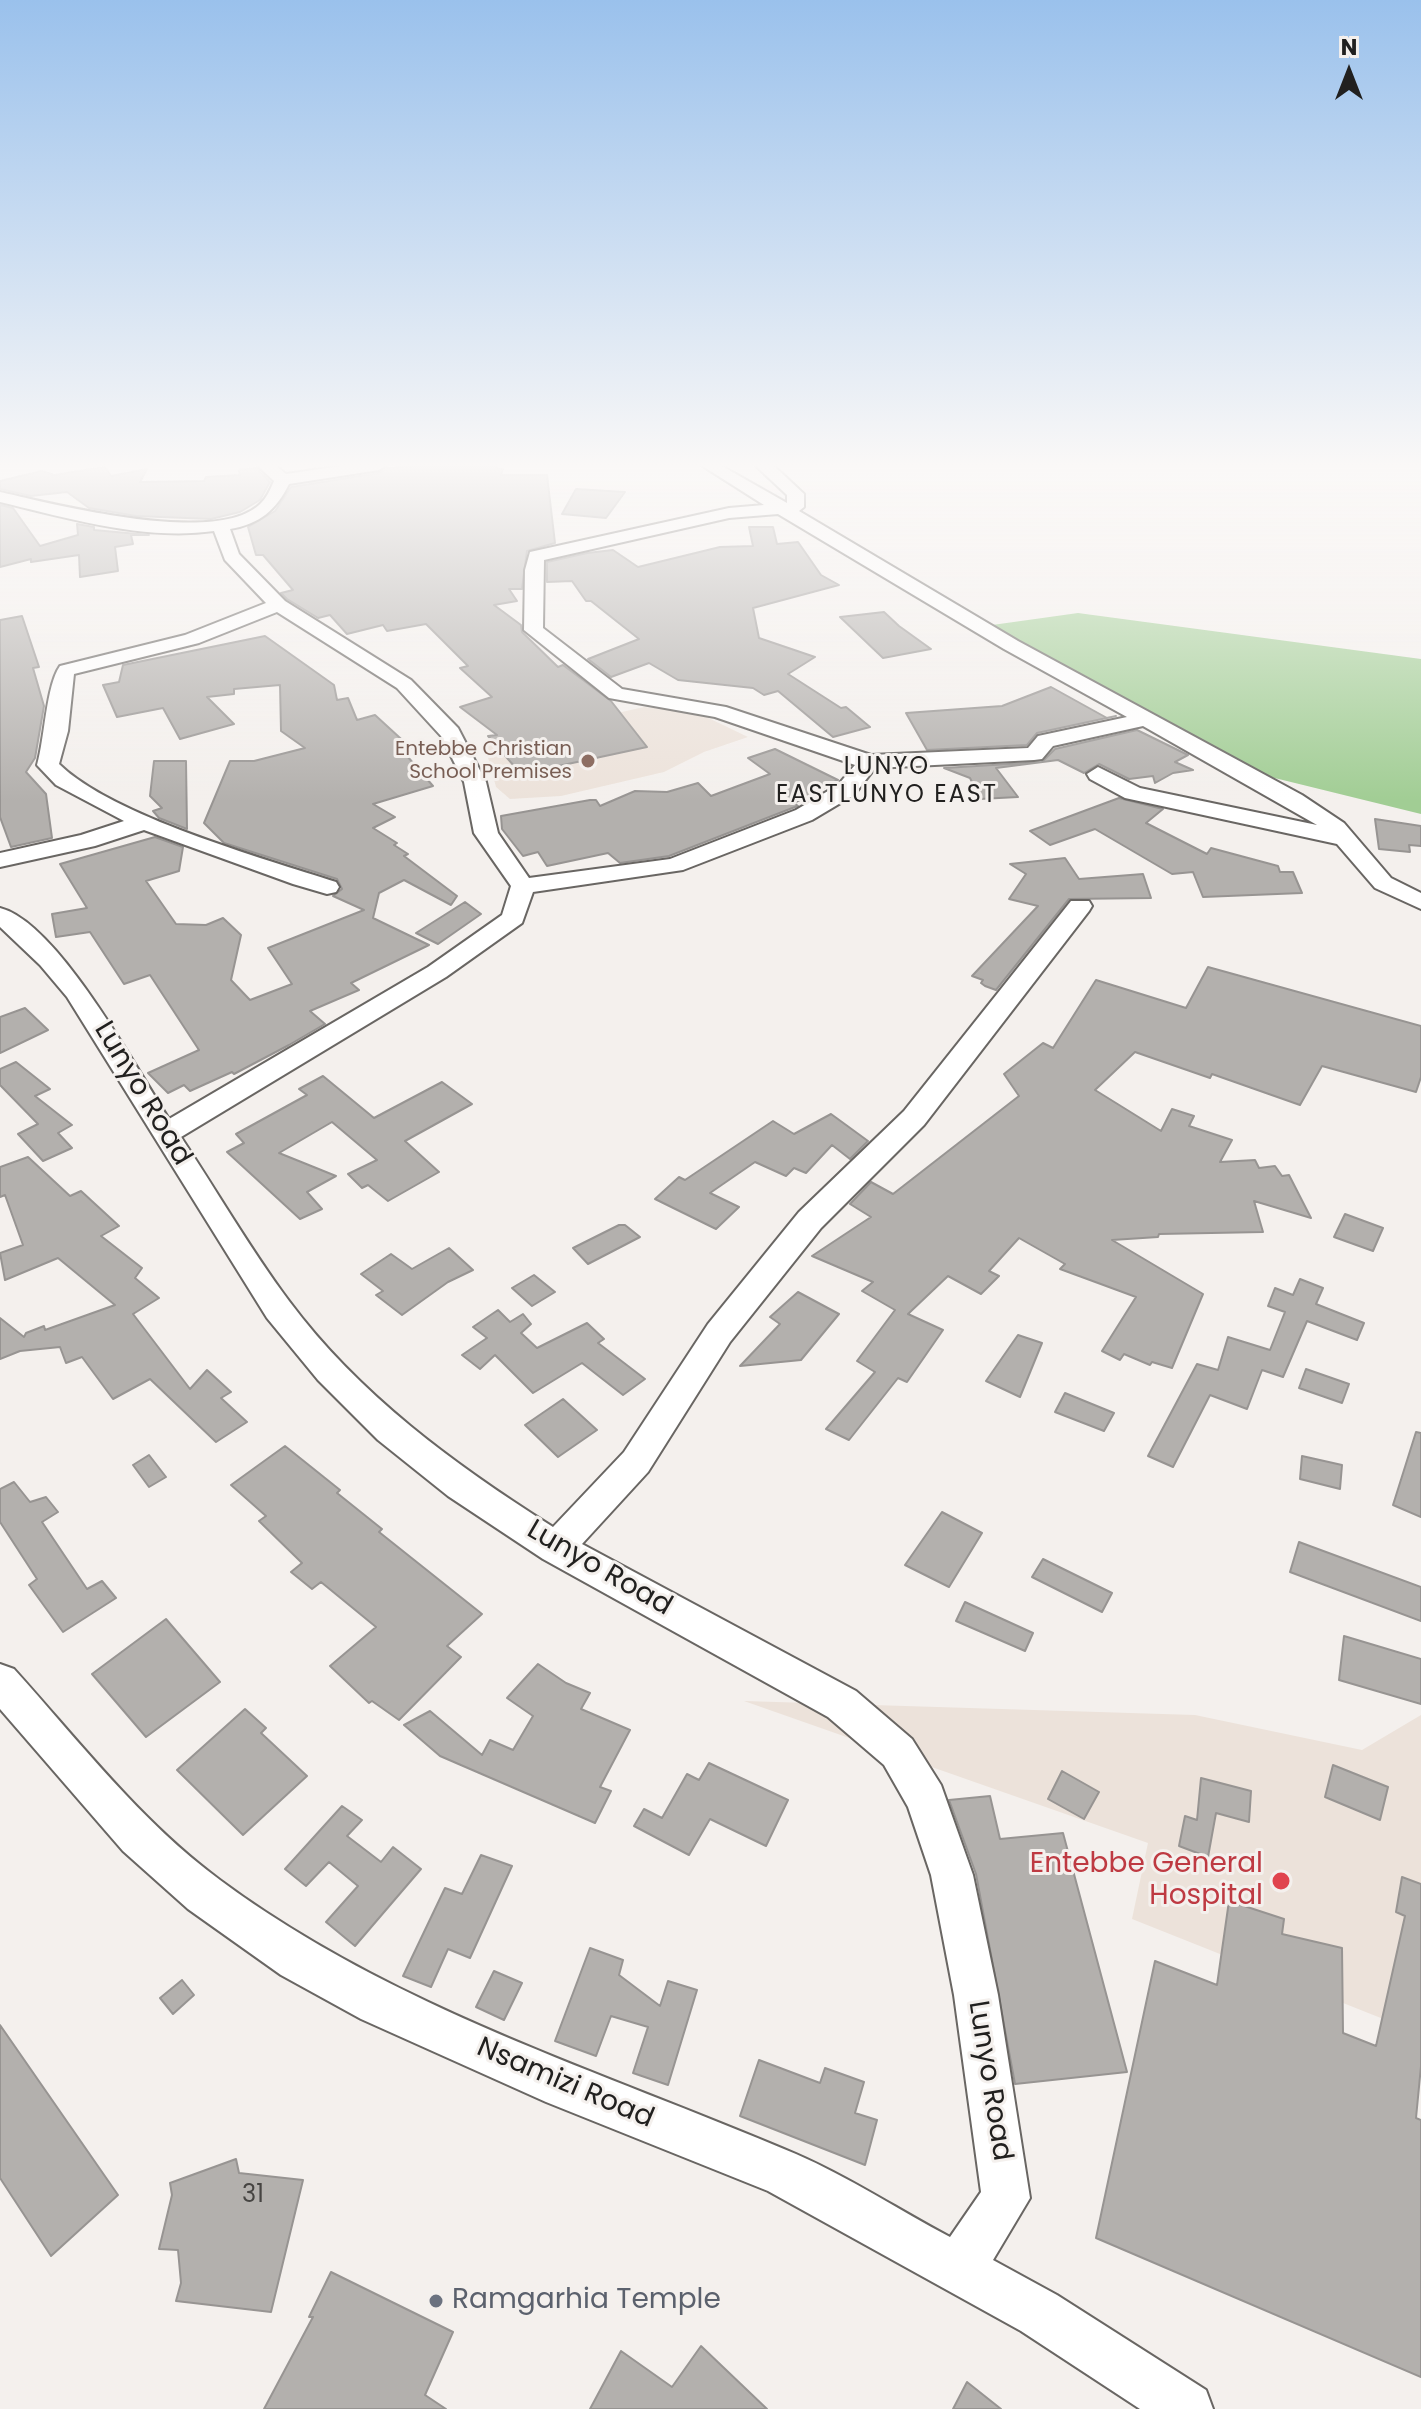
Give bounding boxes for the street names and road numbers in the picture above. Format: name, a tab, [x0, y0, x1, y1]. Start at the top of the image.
street label: Lunyo Road	[86, 1016, 198, 1172]
street label: Lunyo Road	[520, 1514, 678, 1624]
street label: Lunyo Road	[960, 1998, 1018, 2164]
street label: Nsamizi Road	[472, 2032, 658, 2136]

